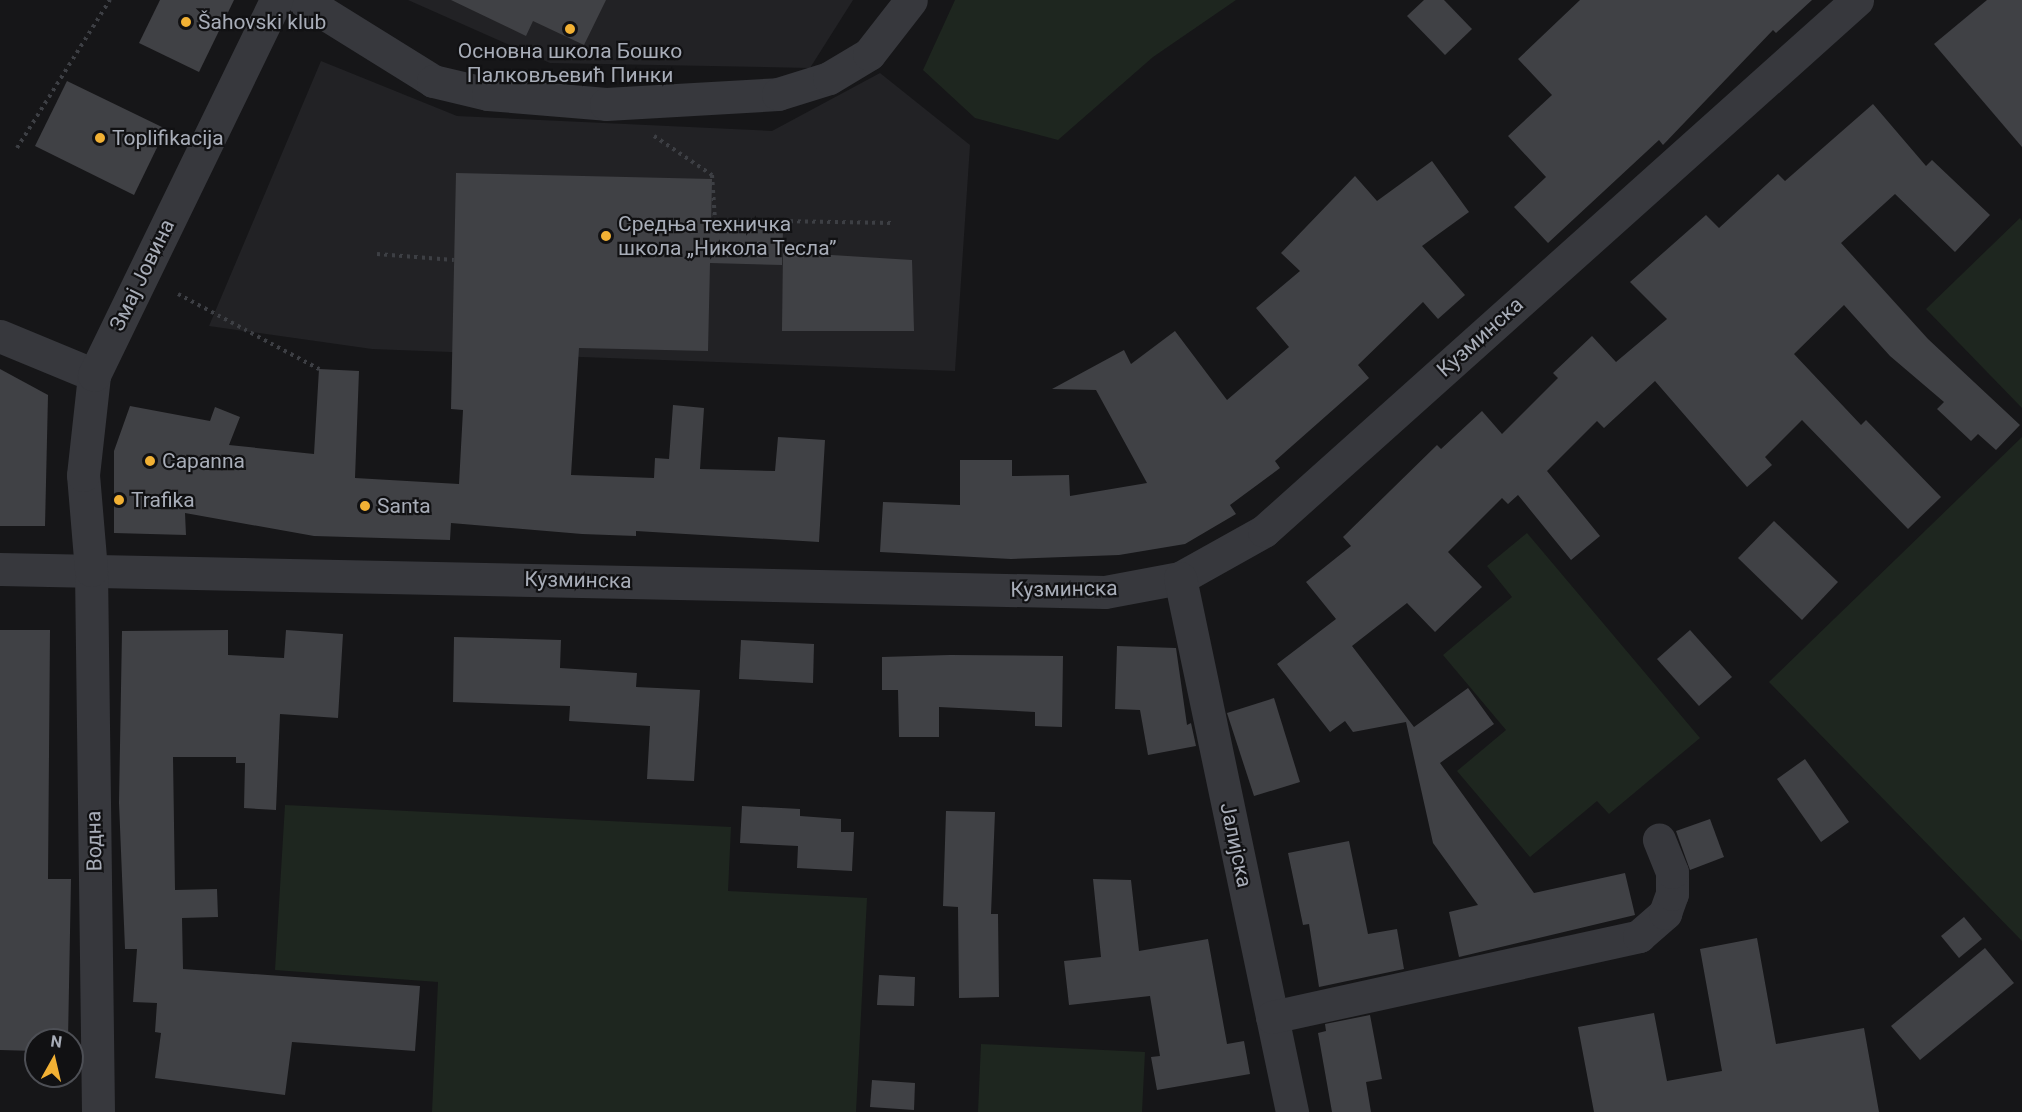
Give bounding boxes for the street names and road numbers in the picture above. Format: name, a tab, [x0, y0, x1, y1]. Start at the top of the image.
street label: Змај Јовина	[104, 215, 180, 335]
street label: Кузминска	[1432, 292, 1528, 382]
street label: Кузминска	[524, 566, 632, 594]
street label: Кузминска	[1010, 575, 1118, 603]
street label: Јалијска	[1215, 800, 1257, 890]
street label: Водна	[81, 811, 107, 871]

